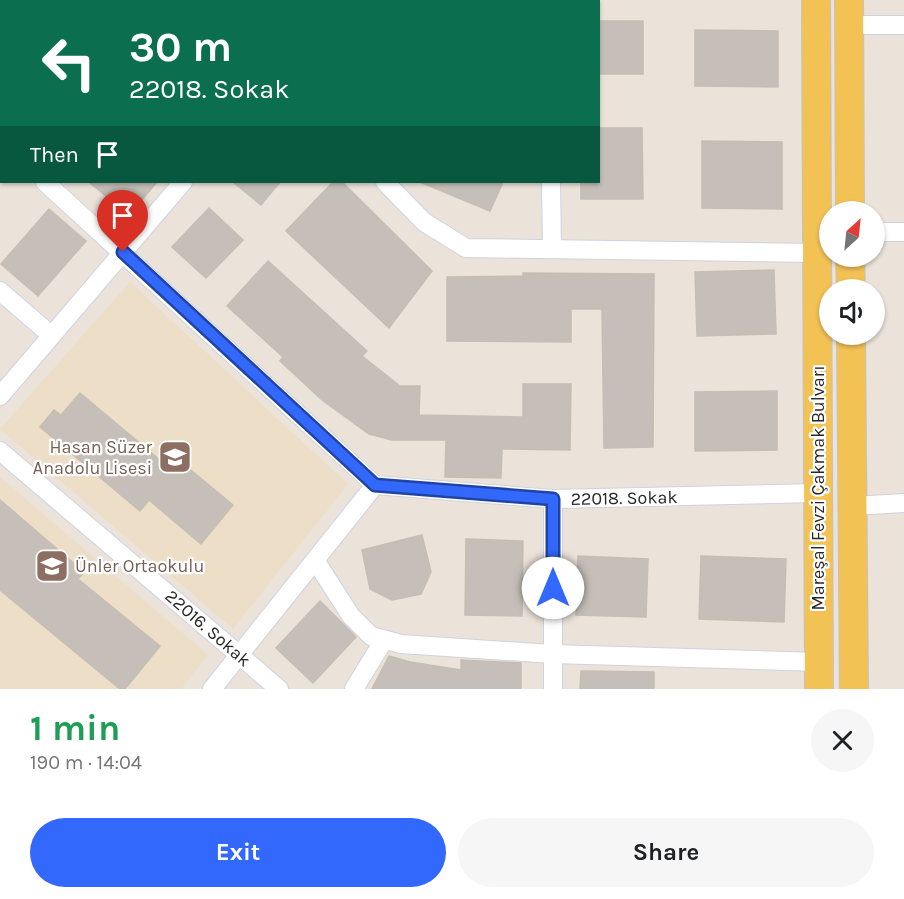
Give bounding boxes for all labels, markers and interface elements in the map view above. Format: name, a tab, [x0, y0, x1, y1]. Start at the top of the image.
text: 30 m	[129, 22, 232, 72]
icon: left	[30, 24, 108, 102]
text: 22018. Sokak	[129, 73, 289, 105]
icon: arrive	[91, 138, 124, 171]
text: Then	[30, 142, 79, 168]
pin	[97, 190, 148, 252]
icon: arrive	[106, 199, 139, 232]
north arrow	[819, 201, 885, 267]
map controls	[819, 201, 885, 345]
button: sound	[819, 279, 885, 345]
street label: Mareşal Fevzi Çakmak Bulvarı	[807, 365, 829, 611]
place label: Hasan Süzer Anadolu Lisesi	[33, 436, 152, 479]
school or university icon: Hasan Süzer Anadolu Lisesi	[157, 439, 193, 475]
street label: 22018. Sokak	[570, 486, 678, 510]
school or university icon: Ünler Ortaokulu	[34, 548, 70, 584]
place label: Ünler Ortaokulu	[75, 555, 204, 577]
position arrow	[521, 556, 585, 620]
street label: 22016. Sokak	[161, 585, 255, 671]
text: 1 min	[30, 707, 120, 749]
button: close	[811, 709, 874, 772]
text: 190 m · 14:04	[30, 751, 142, 774]
button: Exit	[30, 818, 446, 887]
button: Share	[458, 818, 874, 887]

